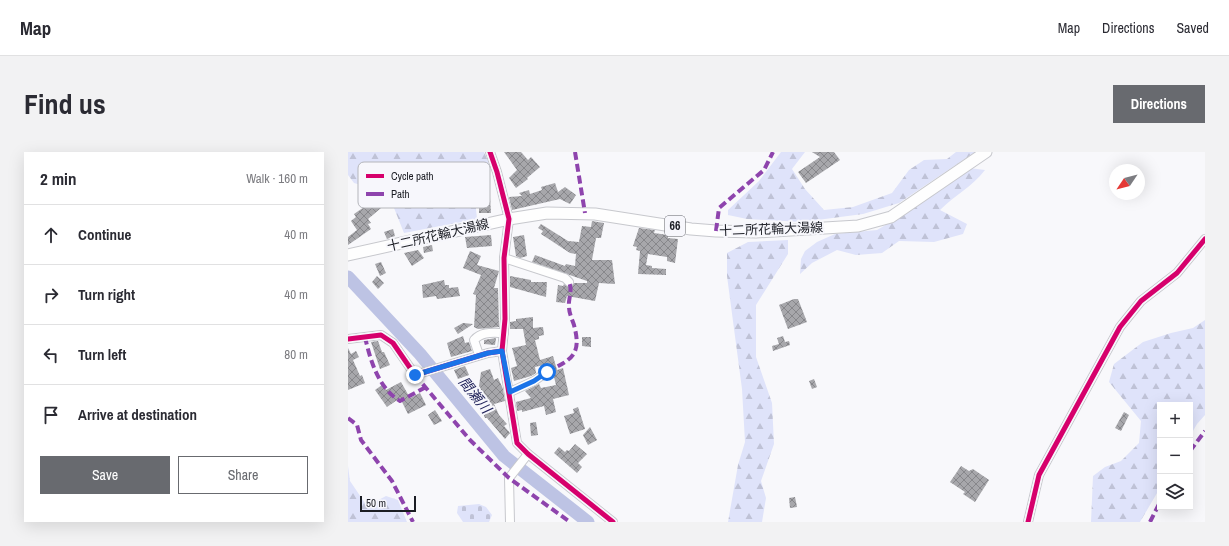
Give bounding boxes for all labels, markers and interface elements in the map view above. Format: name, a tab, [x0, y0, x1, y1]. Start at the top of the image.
text: Map	[20, 15, 51, 41]
text: Map	[1058, 19, 1080, 37]
text: Directions	[1102, 19, 1154, 37]
text: Saved	[1176, 19, 1209, 37]
text: Find us	[24, 85, 106, 123]
button: Directions	[1113, 85, 1205, 123]
legend	[358, 162, 490, 208]
north arrow	[1109, 164, 1145, 200]
text: 2 min	[40, 167, 76, 190]
text: Cycle path	[391, 169, 434, 183]
text: Walk · 160 m	[246, 170, 308, 187]
text: Path	[391, 187, 410, 201]
street label: 十二所花輪大湯線	[385, 215, 491, 255]
road number: 66	[665, 216, 685, 236]
street label: 十二所花輪大湯線	[719, 219, 823, 239]
icon: ahead	[40, 224, 62, 246]
text: Continue	[78, 224, 131, 245]
text: 40 m	[284, 226, 308, 243]
icon: right	[40, 284, 62, 306]
text: Turn right	[78, 284, 135, 305]
text: 40 m	[284, 286, 308, 303]
icon: left	[40, 344, 62, 366]
text: Turn left	[78, 344, 126, 365]
text: 80 m	[284, 346, 308, 363]
route start	[538, 363, 556, 381]
route end	[406, 366, 424, 384]
water label: 間瀬川	[455, 373, 496, 419]
map controls	[1157, 402, 1193, 510]
button: +	[1157, 402, 1193, 438]
icon: arrive	[40, 404, 62, 426]
text: Arrive at destination	[78, 404, 197, 425]
button: −	[1157, 438, 1193, 474]
button: Save	[40, 456, 170, 494]
button: Share	[178, 456, 308, 494]
button: layers	[1157, 474, 1193, 510]
scale bar	[360, 494, 416, 513]
text: 50 m	[366, 496, 386, 510]

